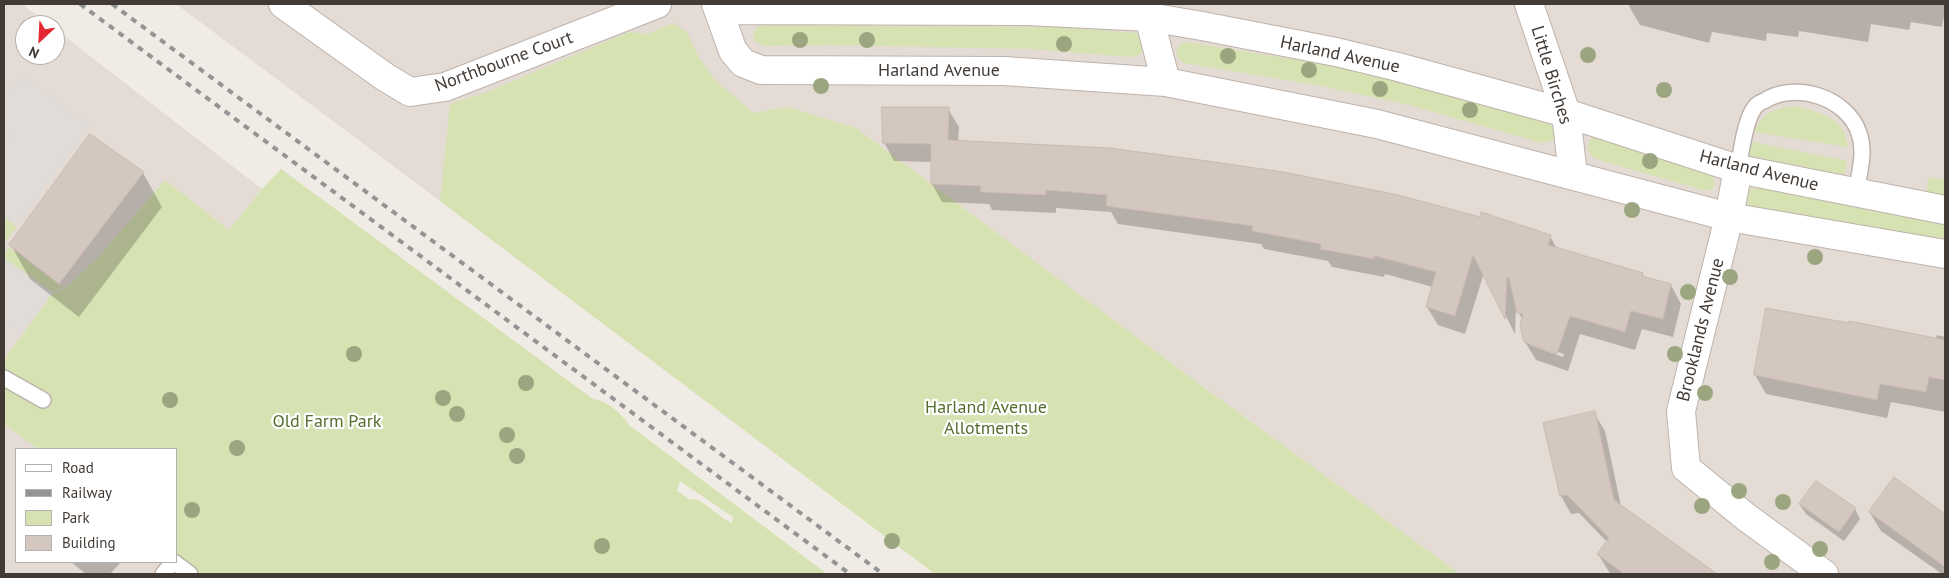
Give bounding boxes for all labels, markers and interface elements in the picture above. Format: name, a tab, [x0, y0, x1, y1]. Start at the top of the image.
north arrow	[15, 15, 65, 65]
street label: Little Birches	[1526, 23, 1576, 127]
street label: Northbourne Court	[432, 27, 576, 97]
street label: Harland Avenue	[1278, 32, 1402, 78]
text: N	[26, 43, 42, 63]
street label: Harland Avenue	[878, 60, 1000, 82]
street label: Harland Avenue	[1697, 146, 1821, 196]
street label: Brooklands Avenue	[1673, 256, 1729, 404]
park label: Harland Avenue Allotments	[925, 397, 1047, 439]
park label: Old Farm Park	[273, 411, 381, 433]
legend	[15, 448, 178, 563]
text: Road	[62, 458, 94, 477]
text: Railway	[62, 483, 112, 502]
text: Park	[62, 508, 90, 527]
text: Building	[62, 533, 116, 552]

